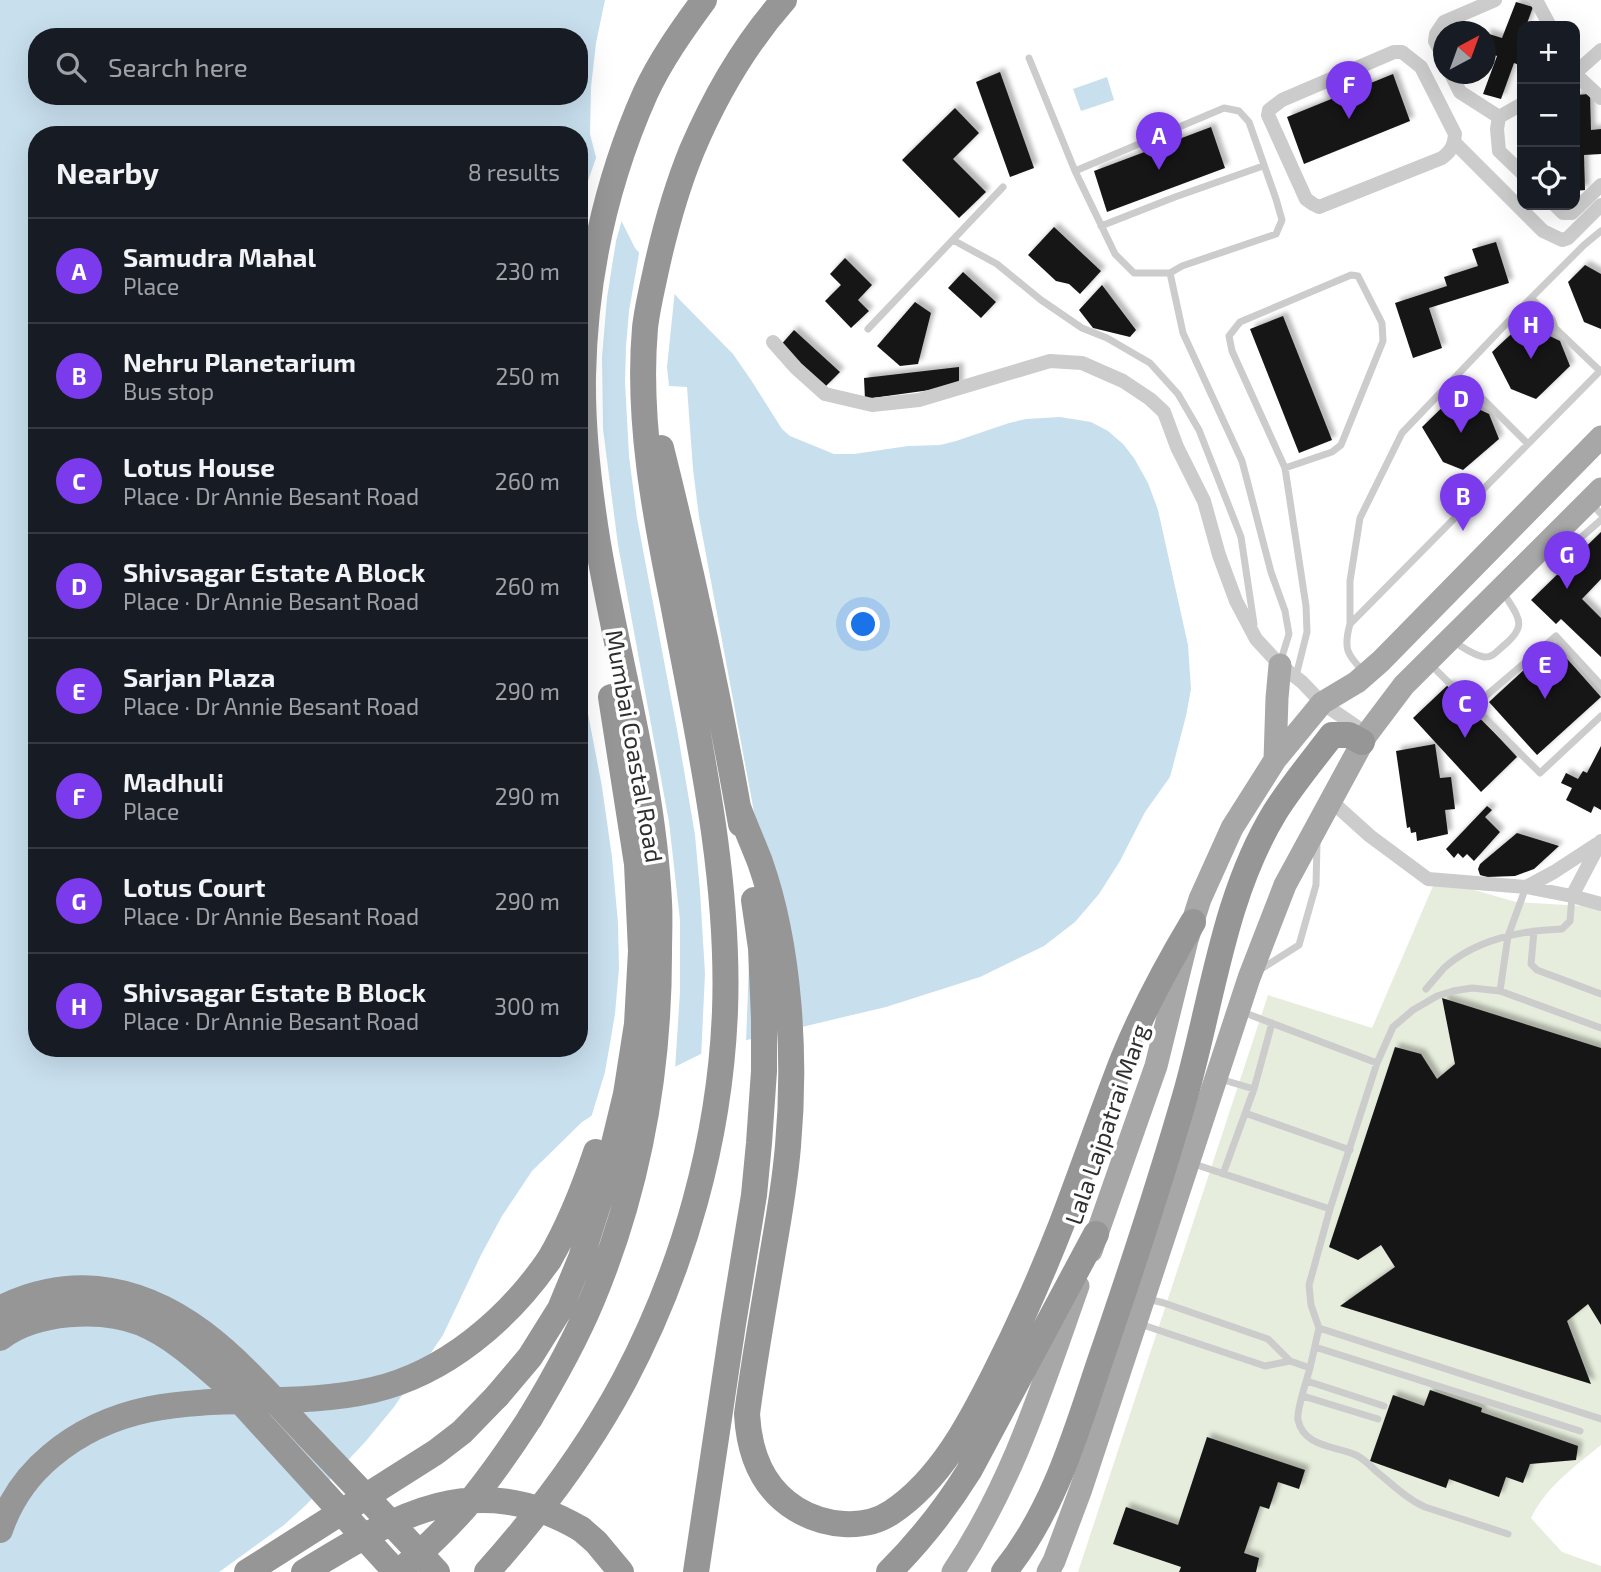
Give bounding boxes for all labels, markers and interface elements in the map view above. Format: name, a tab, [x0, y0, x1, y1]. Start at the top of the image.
north arrow	[1433, 21, 1496, 84]
map controls	[1517, 21, 1580, 210]
button: +	[1517, 21, 1580, 84]
search box	[28, 28, 588, 105]
icon: search	[52, 48, 90, 86]
text: Search here	[108, 51, 248, 82]
pin: F	[1326, 61, 1372, 119]
button: −	[1517, 84, 1580, 147]
pin: A	[1136, 112, 1182, 170]
button: locate	[1517, 147, 1580, 210]
text: Nearby	[56, 154, 159, 190]
text: 8 results	[468, 158, 560, 186]
text: Samudra Mahal	[123, 241, 316, 272]
text: A	[71, 257, 87, 285]
text: 230 m	[495, 257, 560, 285]
text: Place	[123, 272, 179, 300]
pin: H	[1508, 301, 1554, 359]
text: Nehru Planetarium	[123, 346, 356, 377]
text: B	[72, 362, 86, 390]
text: 250 m	[496, 362, 560, 390]
pin: D	[1438, 375, 1484, 433]
text: Bus stop	[123, 377, 214, 405]
text: Lotus House	[123, 451, 275, 482]
text: C	[72, 467, 86, 495]
text: 260 m	[495, 467, 560, 495]
pin: B	[1440, 473, 1486, 531]
text: Place · Dr Annie Besant Road	[123, 482, 419, 510]
pin: G	[1544, 531, 1590, 589]
text: Shivsagar Estate A Block	[123, 556, 425, 587]
text: D	[71, 572, 87, 600]
text: 260 m	[495, 572, 560, 600]
text: Place · Dr Annie Besant Road	[123, 587, 419, 615]
your location	[846, 607, 880, 641]
street label: Mumbai Coastal Road	[600, 627, 670, 865]
pin: E	[1522, 641, 1568, 699]
text: Sarjan Plaza	[123, 661, 275, 692]
text: E	[72, 677, 86, 705]
text: 290 m	[495, 677, 560, 705]
pin: C	[1442, 680, 1488, 738]
text: Place · Dr Annie Besant Road	[123, 692, 419, 720]
text: Madhuli	[123, 766, 224, 797]
text: F	[73, 782, 85, 810]
text: 290 m	[495, 782, 560, 810]
text: Place	[123, 797, 179, 825]
text: Lotus Court	[123, 871, 266, 902]
text: G	[72, 887, 86, 915]
text: 290 m	[495, 887, 560, 915]
text: Place · Dr Annie Besant Road	[123, 902, 419, 930]
text: Shivsagar Estate B Block	[123, 976, 426, 1007]
text: H	[71, 992, 87, 1020]
text: 300 m	[494, 992, 560, 1020]
text: Place · Dr Annie Besant Road	[123, 1007, 419, 1035]
street label: Lala Lajpatrai Marg	[1058, 1020, 1154, 1228]

